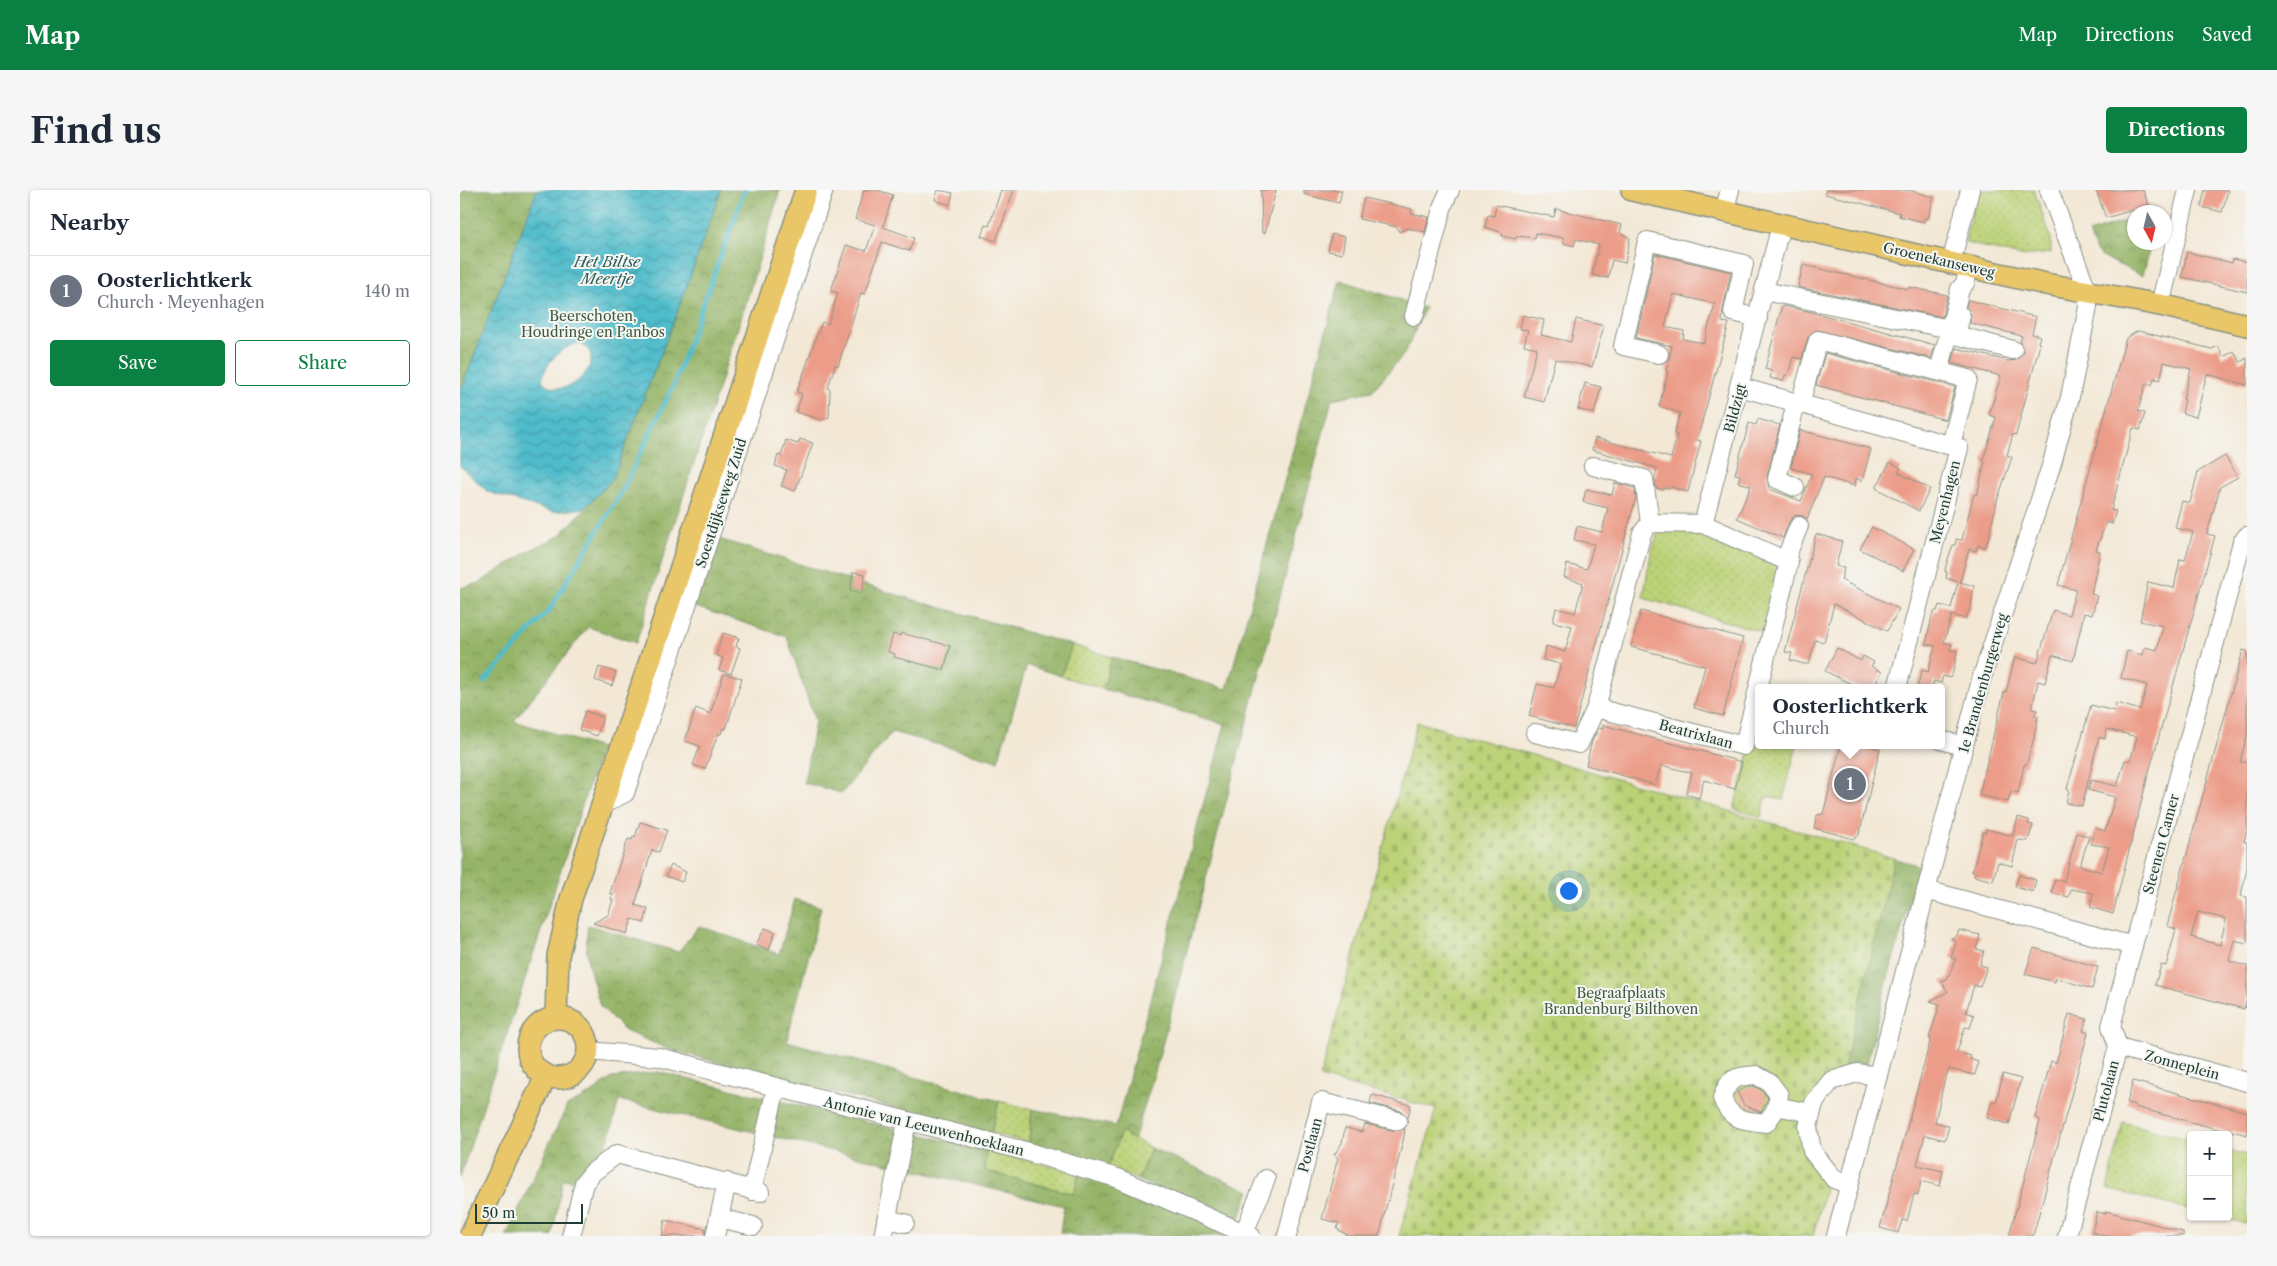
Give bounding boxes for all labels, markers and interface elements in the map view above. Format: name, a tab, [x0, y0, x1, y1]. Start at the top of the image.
text: Map	[25, 21, 80, 50]
text: Map	[2018, 24, 2057, 46]
text: Directions	[2085, 24, 2174, 46]
text: Saved	[2202, 24, 2252, 46]
button: Directions	[2106, 107, 2247, 153]
text: Find us	[30, 109, 162, 152]
north arrow	[2127, 205, 2172, 250]
text: Nearby	[50, 210, 129, 235]
street label: Groenekanseweg	[1881, 238, 1997, 282]
water label: Het Biltse Meertje	[573, 252, 641, 288]
text: Oosterlichtkerk	[97, 269, 252, 292]
text: 1	[62, 281, 70, 301]
text: 140 m	[365, 281, 410, 301]
text: Church · Meyenhagen	[97, 292, 265, 312]
park label: Beerschoten, Houdringe en Panbos	[521, 307, 665, 341]
button: Save	[50, 340, 225, 386]
button: Share	[235, 340, 410, 386]
street label: Bildzigt	[1720, 381, 1750, 435]
street label: Soestdijkseweg Zuid	[692, 435, 751, 570]
street label: Meyenhagen	[1926, 458, 1964, 546]
street label: 1e Brandenburgerweg	[1954, 610, 2012, 755]
popup	[1755, 684, 1945, 749]
text: Oosterlichtkerk	[1772, 695, 1928, 718]
street label: Beatrixlaan	[1657, 715, 1735, 753]
text: Church	[1772, 718, 1830, 738]
pin: 1	[1834, 765, 1866, 803]
street label: Steenen Camer	[2139, 792, 2183, 896]
your location	[1556, 878, 1582, 904]
park label: Begraafplaats Brandenburg Bilthoven	[1544, 984, 1699, 1018]
street label: Zonneplein	[2142, 1046, 2222, 1084]
street label: Plutolaan	[2089, 1058, 2123, 1124]
street label: Antonie van Leeuwenhoeklaan	[821, 1092, 1026, 1160]
street label: Postlaan	[1294, 1115, 1326, 1174]
map controls	[2187, 1131, 2232, 1221]
button: +	[2187, 1131, 2232, 1176]
button: −	[2187, 1176, 2232, 1221]
scale bar	[475, 1201, 582, 1224]
text: 50 m	[482, 1204, 515, 1222]

